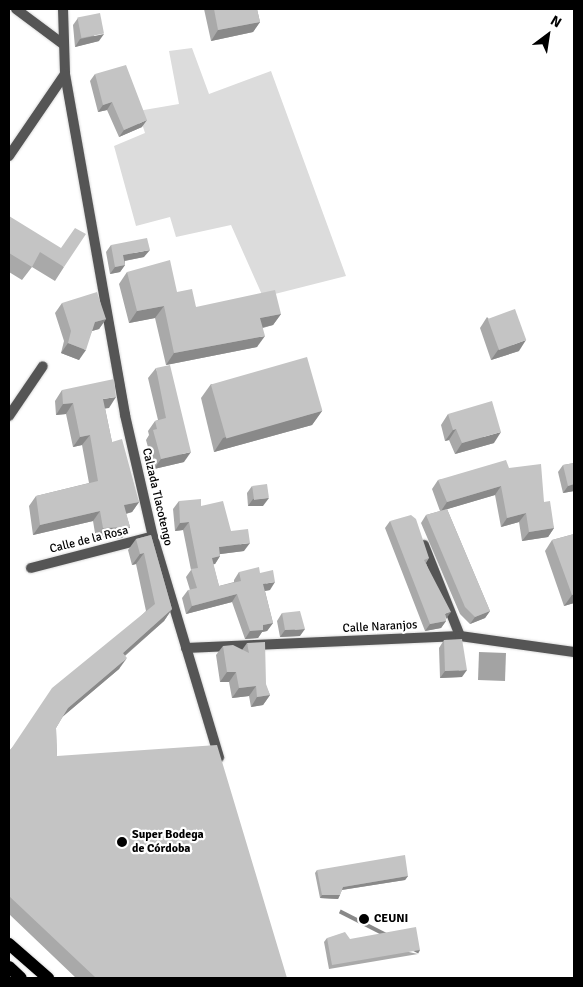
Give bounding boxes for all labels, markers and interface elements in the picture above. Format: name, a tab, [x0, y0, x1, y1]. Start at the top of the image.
north arrow	[523, 10, 573, 60]
text: N	[547, 12, 565, 32]
street label: Calzada Tlacotengo	[139, 447, 175, 547]
street label: Calle de la Rosa	[48, 523, 130, 557]
street label: Calle Naranjos	[342, 618, 418, 636]
place label: Super Bodega de Córdoba	[132, 828, 204, 856]
marker: Super Bodega de Córdoba	[116, 836, 128, 848]
place label: CEUNI	[374, 912, 408, 926]
marker: CEUNI	[358, 913, 370, 925]

